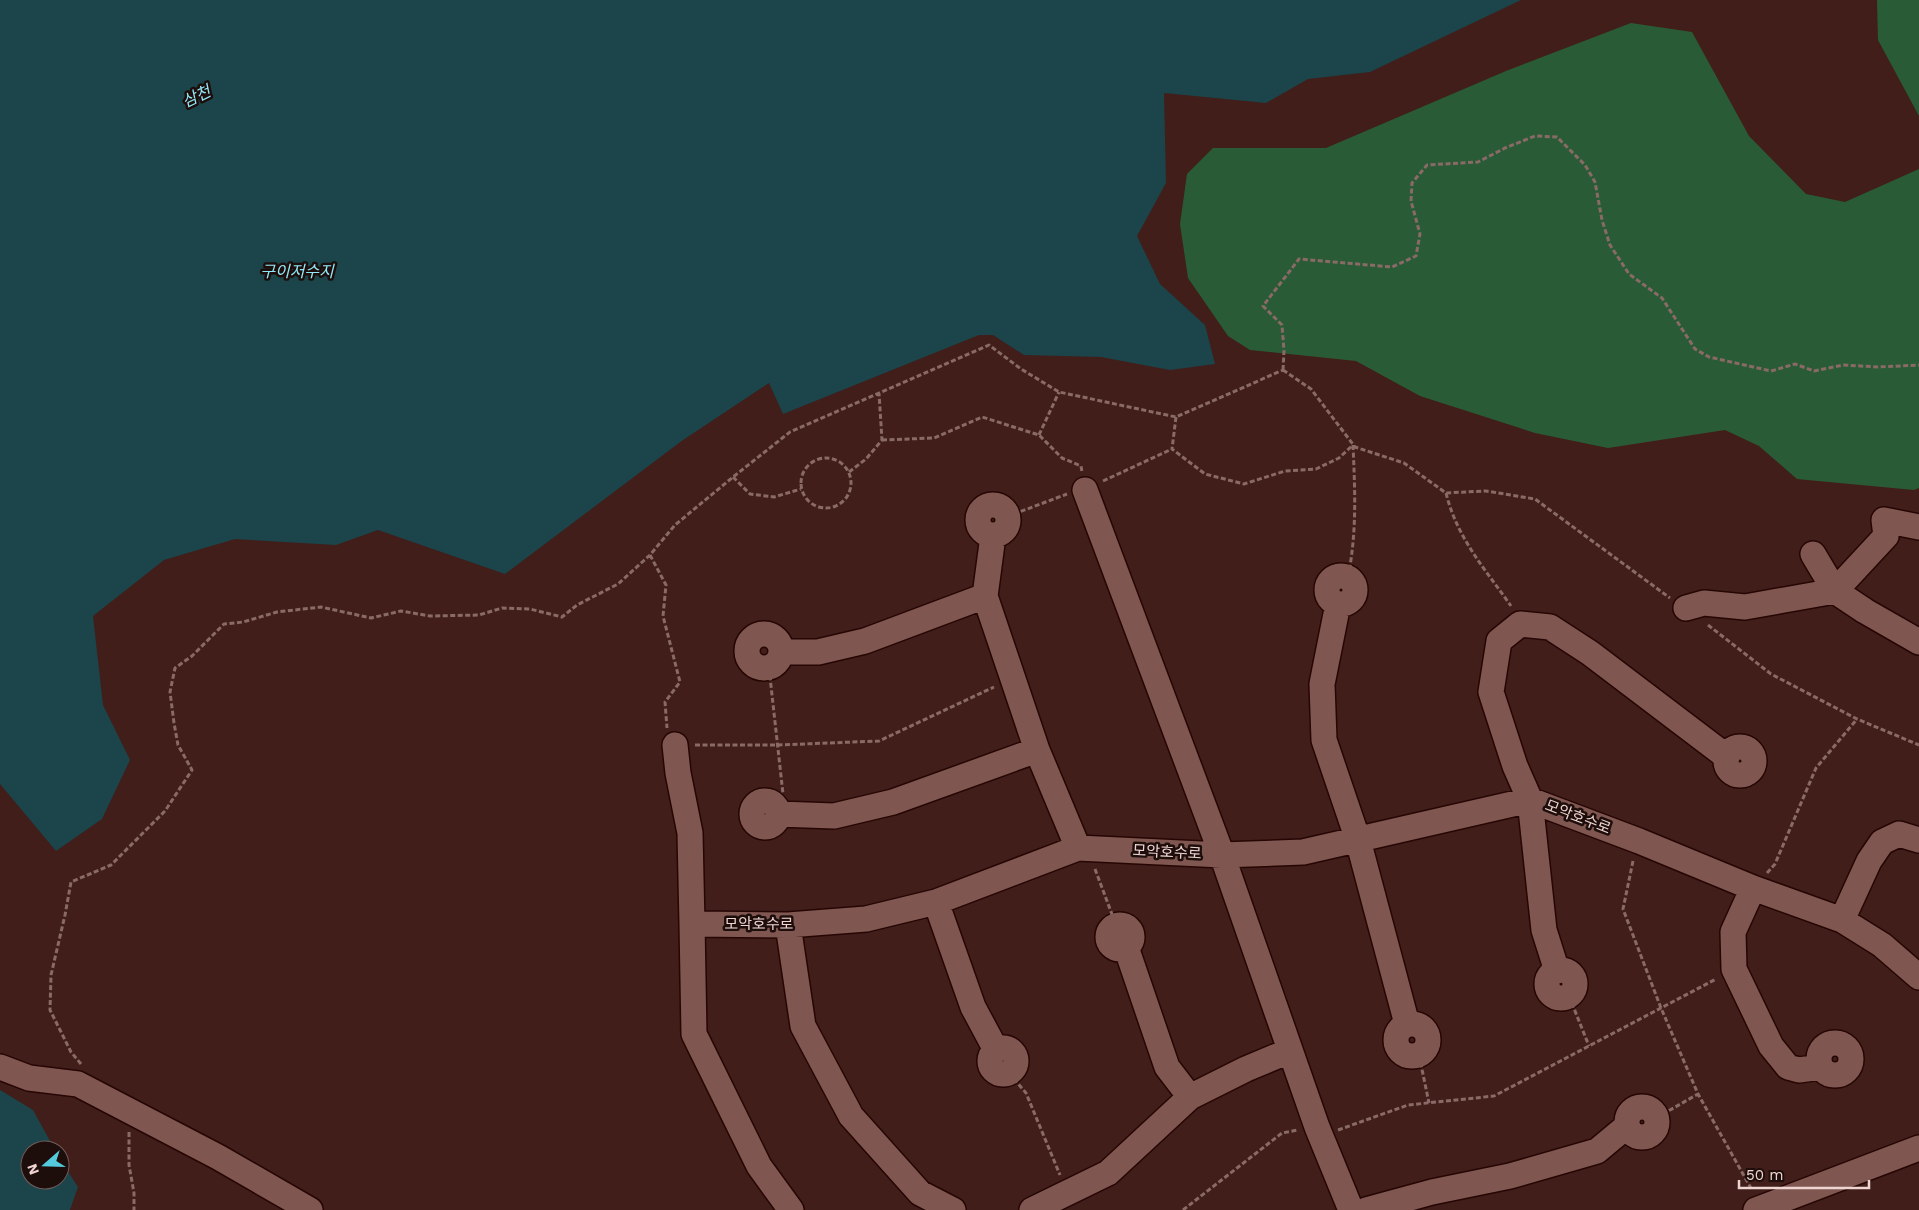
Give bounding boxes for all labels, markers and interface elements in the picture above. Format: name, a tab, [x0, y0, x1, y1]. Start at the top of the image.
water label: 삼천	[179, 80, 216, 111]
water label: 구이저수지	[260, 262, 335, 281]
street label: 모악호수로	[1543, 796, 1613, 838]
street label: 모악호수로	[1132, 841, 1202, 863]
street label: 모악호수로	[724, 915, 794, 933]
north arrow	[20, 1140, 70, 1190]
scale bar	[1739, 1158, 1869, 1190]
text: N	[23, 1162, 42, 1177]
text: 50 m	[1746, 1166, 1783, 1184]

